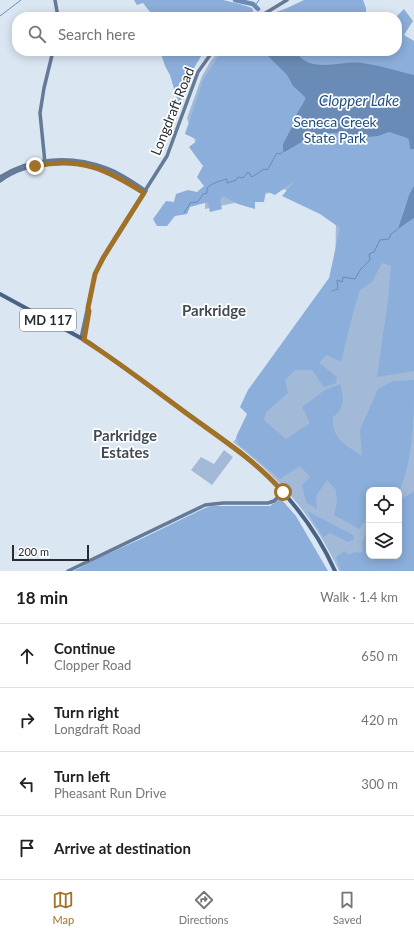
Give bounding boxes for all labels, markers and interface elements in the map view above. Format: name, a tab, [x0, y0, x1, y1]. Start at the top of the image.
search box	[12, 12, 402, 56]
icon: search	[26, 23, 48, 45]
text: Search here	[58, 25, 135, 43]
street label: Longdraft Road	[147, 64, 197, 158]
water label: Clopper Lake	[319, 91, 399, 109]
park label: Seneca Creek State Park	[293, 113, 378, 146]
route end	[26, 157, 44, 175]
district label: Parkridge	[182, 301, 246, 319]
road number: MD 117	[20, 309, 76, 331]
district label: Parkridge Estates	[93, 426, 157, 461]
route start	[274, 483, 292, 501]
map controls	[366, 487, 402, 559]
button: locate	[366, 487, 402, 523]
button: layers	[366, 523, 402, 559]
scale bar	[12, 543, 89, 562]
text: 200 m	[18, 545, 49, 558]
text: 18 min	[16, 587, 68, 608]
text: Walk · 1.4 km	[320, 589, 398, 605]
text: Continue	[54, 639, 115, 657]
icon: ahead	[16, 645, 38, 667]
text: 650 m	[361, 648, 398, 664]
text: Clopper Road	[54, 657, 131, 673]
text: Turn right	[54, 703, 119, 721]
icon: right	[16, 709, 38, 731]
text: 420 m	[361, 712, 398, 728]
text: Longdraft Road	[54, 721, 141, 737]
text: Turn left	[54, 767, 110, 785]
icon: left	[16, 773, 38, 795]
text: 300 m	[361, 776, 398, 792]
text: Pheasant Run Drive	[54, 785, 166, 801]
icon: arrive	[16, 837, 38, 859]
text: Arrive at destination	[54, 839, 191, 857]
tab: Map	[52, 889, 74, 926]
tab: Directions	[179, 889, 228, 926]
tab: Saved	[333, 889, 362, 926]

